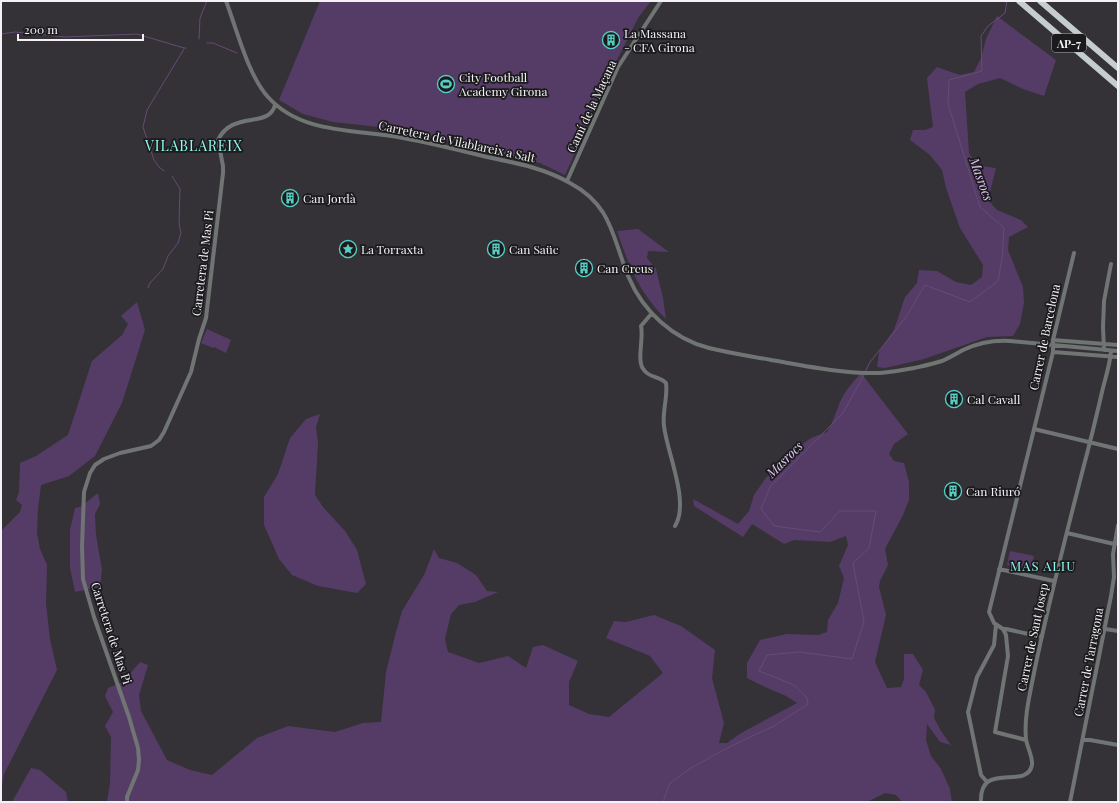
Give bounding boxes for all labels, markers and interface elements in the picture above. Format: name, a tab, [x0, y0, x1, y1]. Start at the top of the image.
scale bar	[18, 16, 143, 42]
text: 200 m	[24, 21, 58, 37]
place label: La Massana - CFA Girona	[624, 25, 695, 55]
building icon: La Massana - CFA Girona	[601, 30, 621, 50]
road number: AP-7	[1052, 34, 1086, 52]
street label: Camí de la Maçana	[562, 57, 620, 155]
place label: City Football Academy Girona	[458, 69, 547, 99]
sports icon: City Football Academy Girona	[436, 74, 456, 94]
street label: Carretera de Vilablareix a Salt	[377, 117, 538, 166]
district label: VILABLAREIX	[144, 136, 243, 155]
water label: Masrocs	[966, 154, 998, 203]
building icon: Can Jordà	[280, 188, 300, 208]
place label: Can Jordà	[303, 190, 356, 206]
street label: Carretera de Mas Pi	[188, 209, 216, 317]
place icon: La Torraxta	[338, 239, 358, 259]
building icon: Can Saüc	[486, 239, 506, 259]
place label: La Torraxta	[361, 241, 423, 257]
place label: Can Saüc	[509, 241, 559, 257]
building icon: Can Creus	[574, 258, 594, 278]
place label: Can Creus	[597, 260, 653, 276]
street label: Carrer de Barcelona	[1025, 282, 1063, 392]
building icon: Cal Cavall	[944, 389, 964, 409]
place label: Cal Cavall	[967, 391, 1021, 407]
water label: Masrocs	[761, 437, 806, 482]
building icon: Can Riuró	[943, 481, 963, 501]
place label: Can Riuró	[966, 483, 1021, 499]
district label: MAS ALIU	[1010, 557, 1076, 574]
street label: Carretera de Mas Pi	[88, 580, 136, 687]
street label: Carrer de Sant Josep	[1013, 581, 1051, 693]
street label: Carrer de Tarragona	[1070, 606, 1106, 718]

